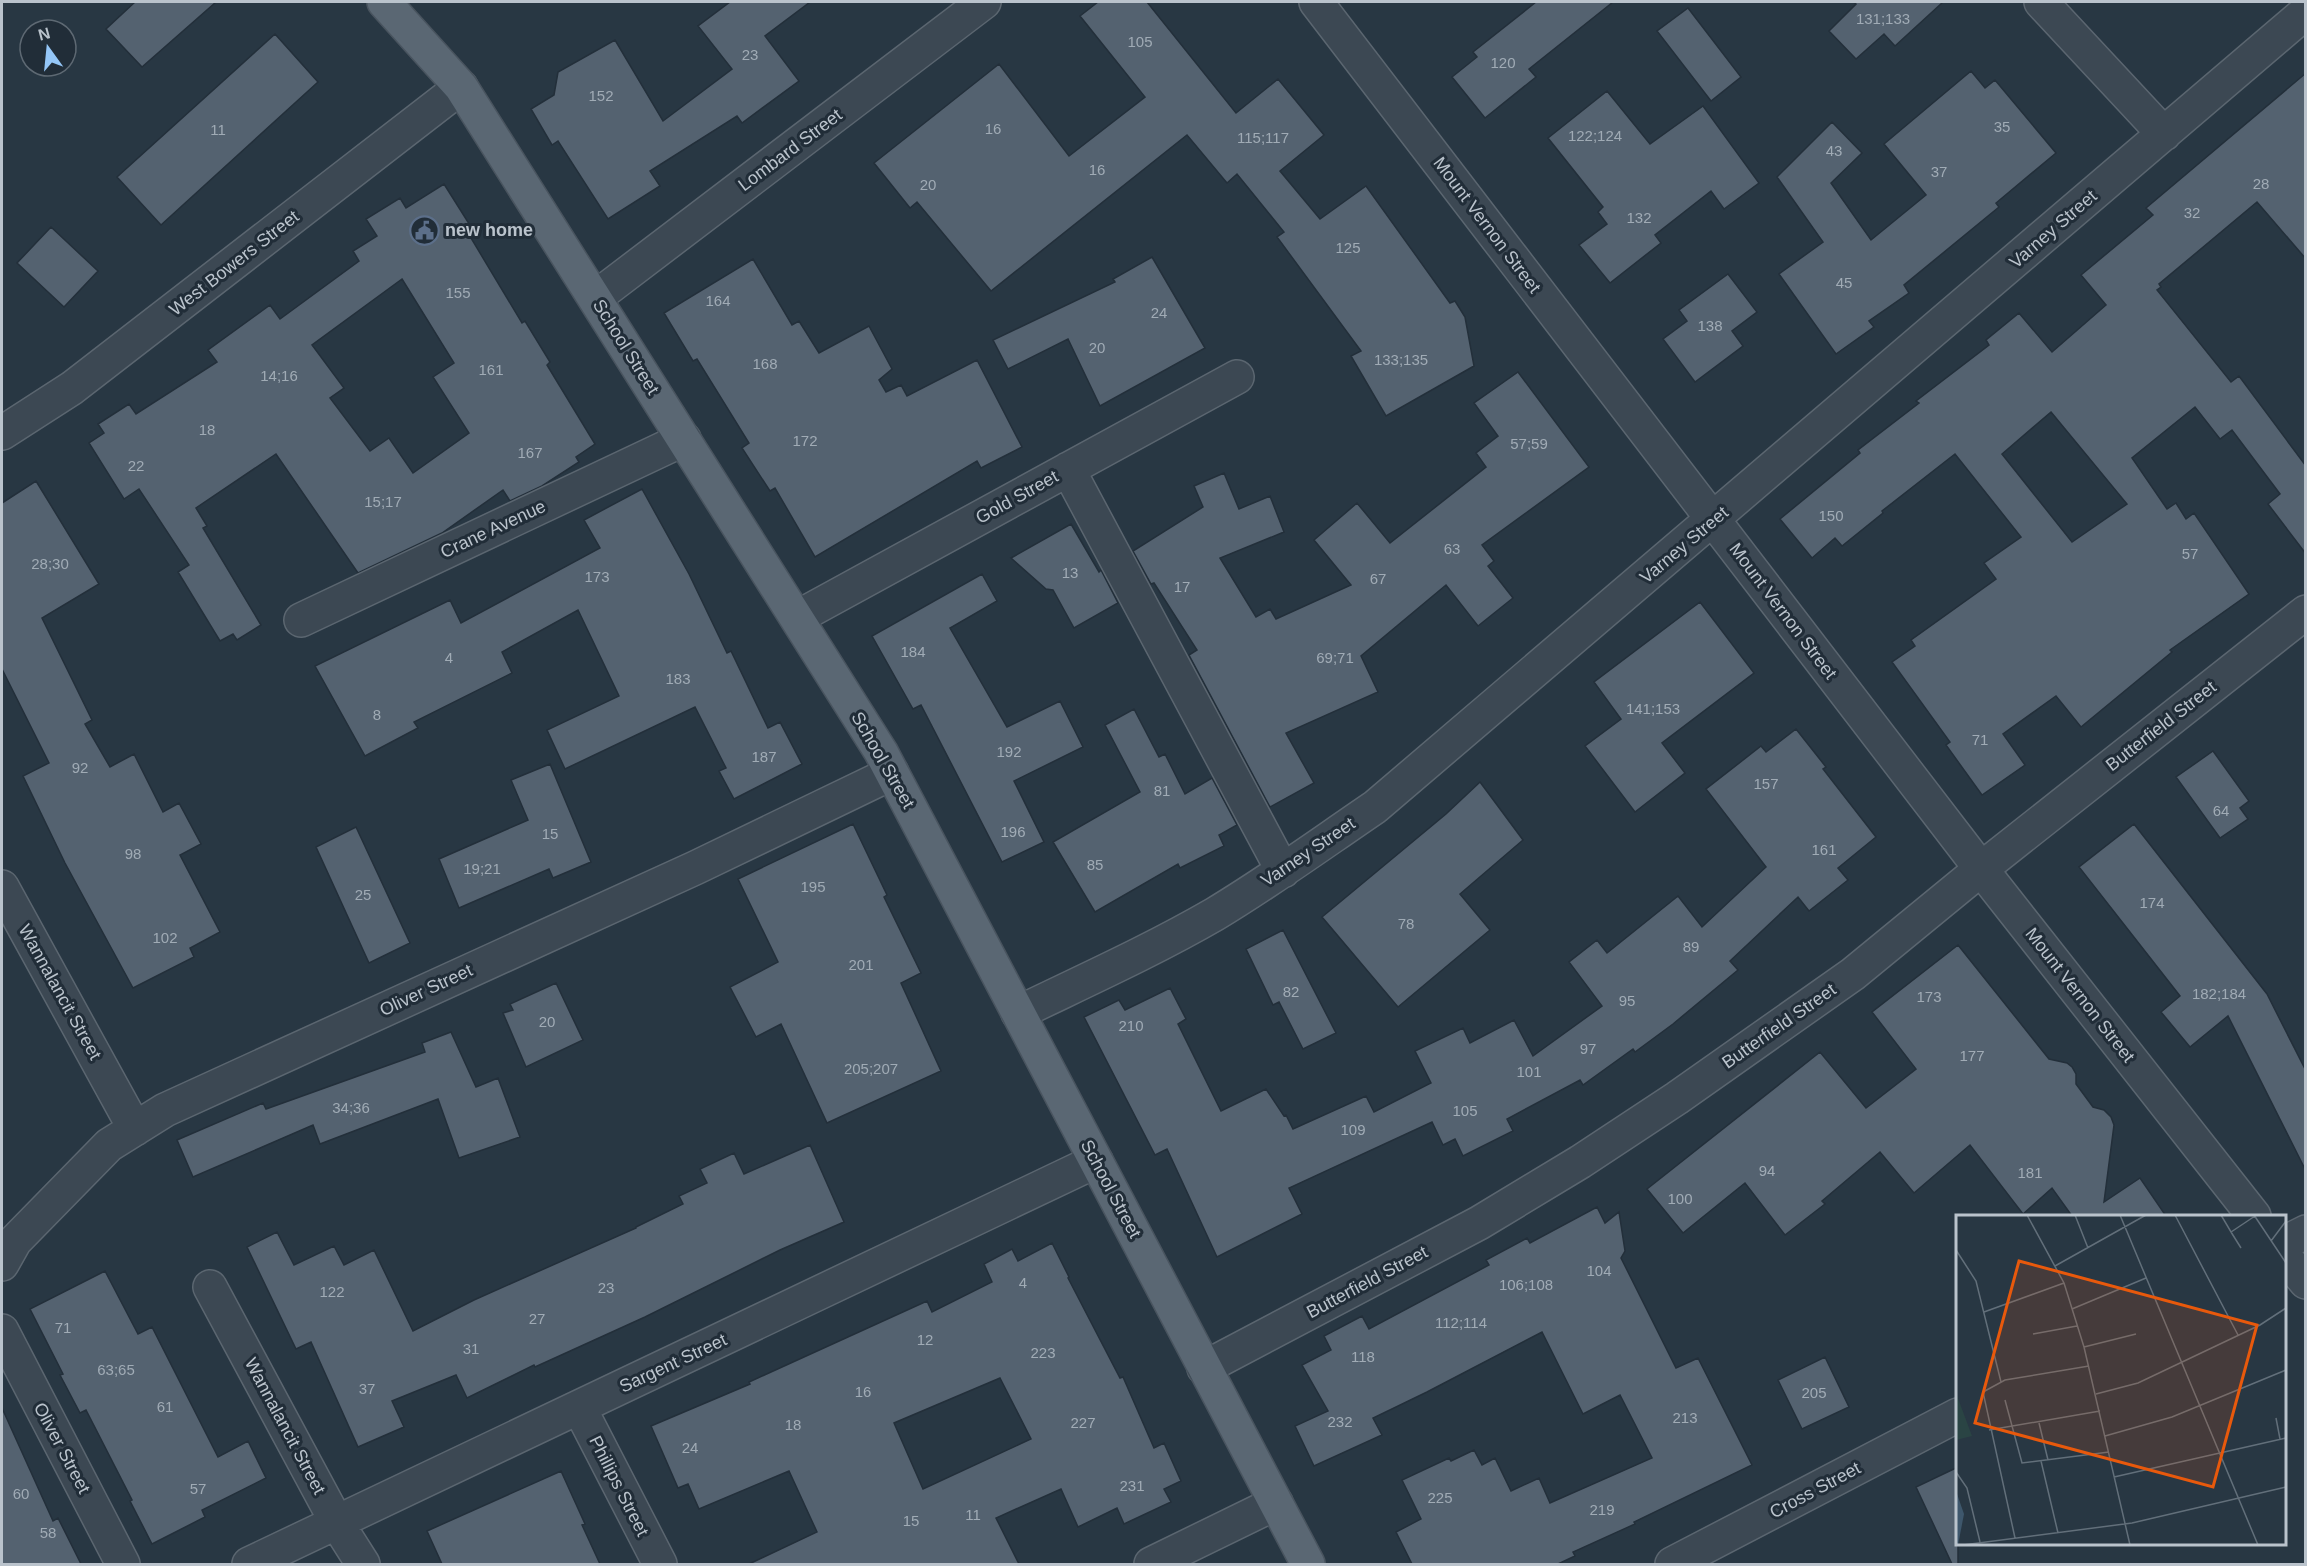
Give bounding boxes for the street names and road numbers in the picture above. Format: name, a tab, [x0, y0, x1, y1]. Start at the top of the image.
street label: Lombard Street	[734, 105, 846, 195]
street label: Mount Vernon Street	[1429, 153, 1545, 297]
street label: Varney Street	[2005, 186, 2101, 272]
street label: West Bowers Street	[165, 206, 303, 320]
street label: School Street	[589, 296, 663, 398]
street label: Gold Street	[972, 466, 1062, 528]
street label: Crane Avenue	[437, 496, 549, 562]
street label: Varney Street	[1636, 502, 1732, 588]
street label: Mount Vernon Street	[1725, 539, 1841, 683]
street label: Butterfield Street	[2102, 677, 2220, 775]
street label: School Street	[847, 708, 919, 812]
street label: Varney Street	[1257, 813, 1359, 891]
street label: Wannalancit Street	[15, 921, 105, 1063]
street label: Mount Vernon Street	[2021, 924, 2139, 1066]
street label: Oliver Street	[376, 960, 476, 1020]
street label: Butterfield Street	[1718, 979, 1840, 1073]
street label: School Street	[1077, 1137, 1145, 1241]
street label: Butterfield Street	[1303, 1242, 1431, 1322]
street label: Sargent Street	[616, 1329, 730, 1397]
street label: Wannalancit Street	[241, 1354, 329, 1498]
street label: Oliver Street	[30, 1399, 94, 1497]
street label: Phillips Street	[585, 1432, 653, 1540]
street label: Cross Street	[1766, 1458, 1864, 1522]

